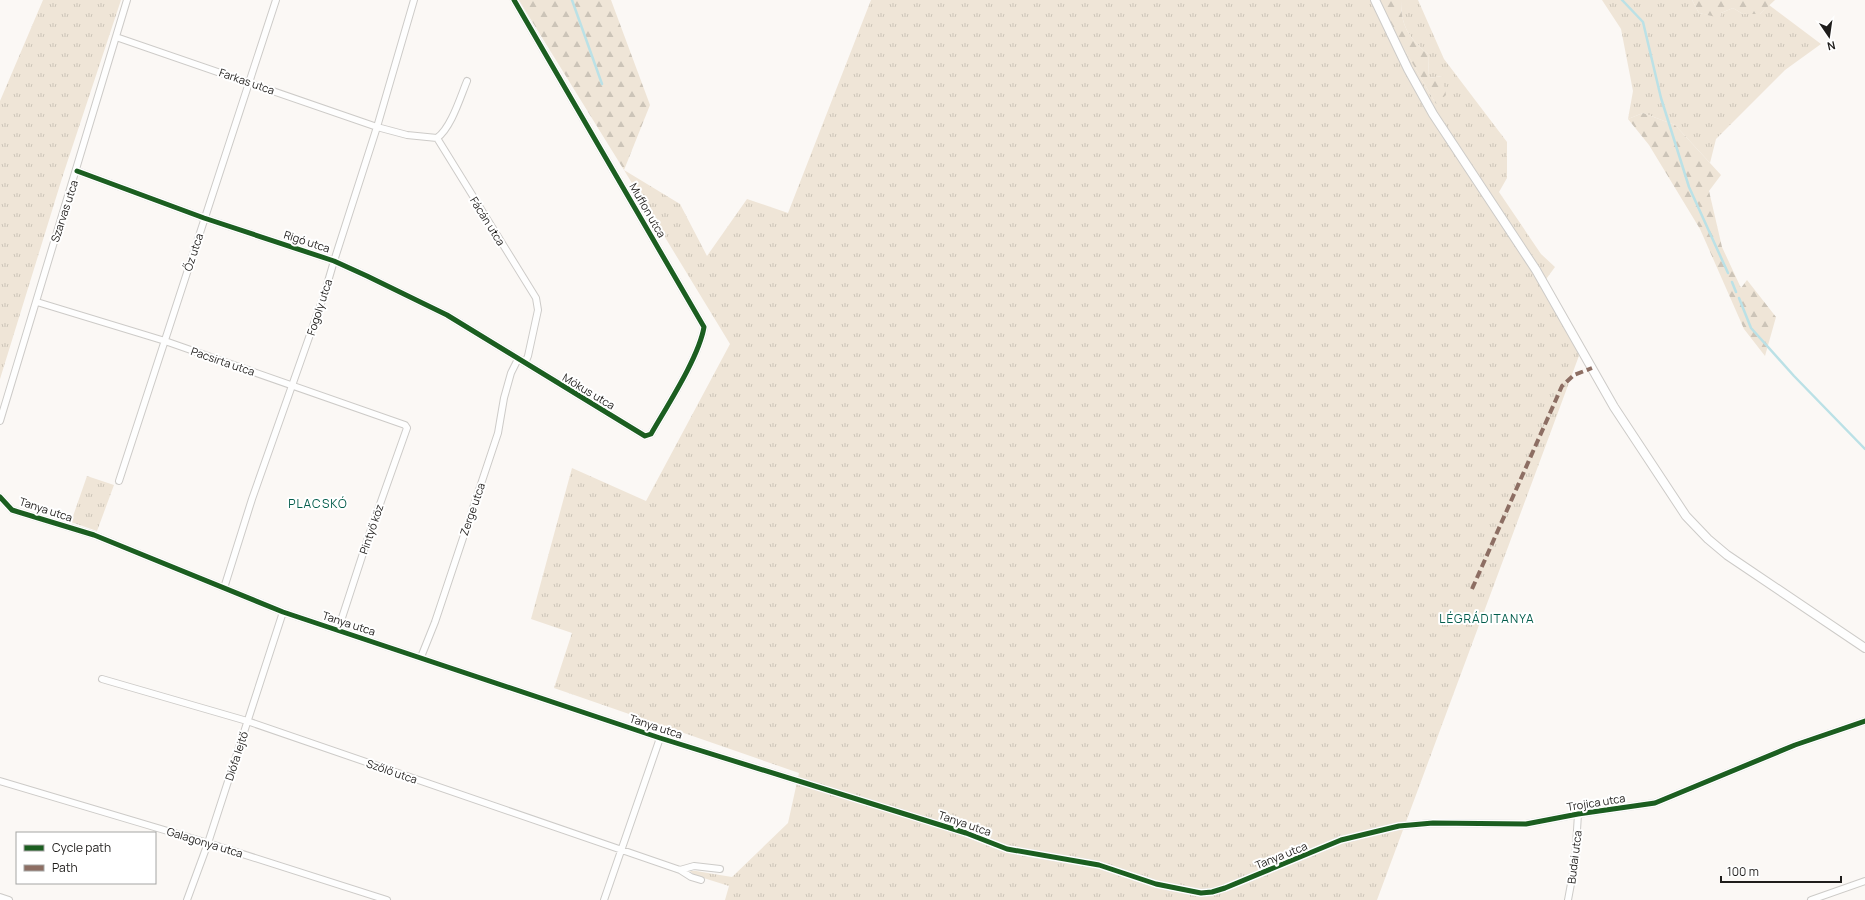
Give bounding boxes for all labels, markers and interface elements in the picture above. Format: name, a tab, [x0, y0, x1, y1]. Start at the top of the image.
north arrow	[1809, 16, 1849, 56]
text: N	[1826, 38, 1837, 54]
street label: Farkas utca	[217, 64, 277, 98]
street label: Szarvas utca	[47, 178, 81, 244]
street label: Muflon utca	[626, 180, 670, 240]
street label: Fácán utca	[467, 194, 509, 248]
street label: Rigó utca	[282, 227, 332, 255]
street label: Őz utca	[180, 231, 206, 273]
street label: Fogoly utca	[303, 277, 335, 337]
street label: Pacsirta utca	[189, 343, 257, 379]
street label: Mókus utca	[560, 369, 618, 413]
street label: Zerge utca	[456, 481, 488, 537]
street label: Tanya utca	[18, 493, 74, 525]
district label: PLACSKÓ	[288, 495, 348, 512]
street label: Pintyő köz	[355, 502, 387, 556]
street label: Tanya utca	[321, 607, 377, 639]
district label: LÉGRÁDITANYA	[1439, 610, 1535, 627]
street label: Tanya utca	[628, 710, 684, 742]
street label: Diófa lejtő	[221, 729, 251, 783]
street label: Szőlő utca	[365, 755, 419, 787]
street label: Trojica utca	[1566, 790, 1626, 814]
street label: Tanya utca	[937, 807, 993, 839]
street label: Galagonya utca	[165, 823, 245, 861]
street label: Budai utca	[1563, 830, 1585, 884]
legend	[16, 832, 156, 884]
street label: Tanya utca	[1253, 838, 1309, 872]
text: Cycle path	[52, 839, 111, 856]
scale bar	[1721, 858, 1841, 884]
text: Path	[52, 859, 78, 876]
text: 100 m	[1727, 863, 1759, 880]

